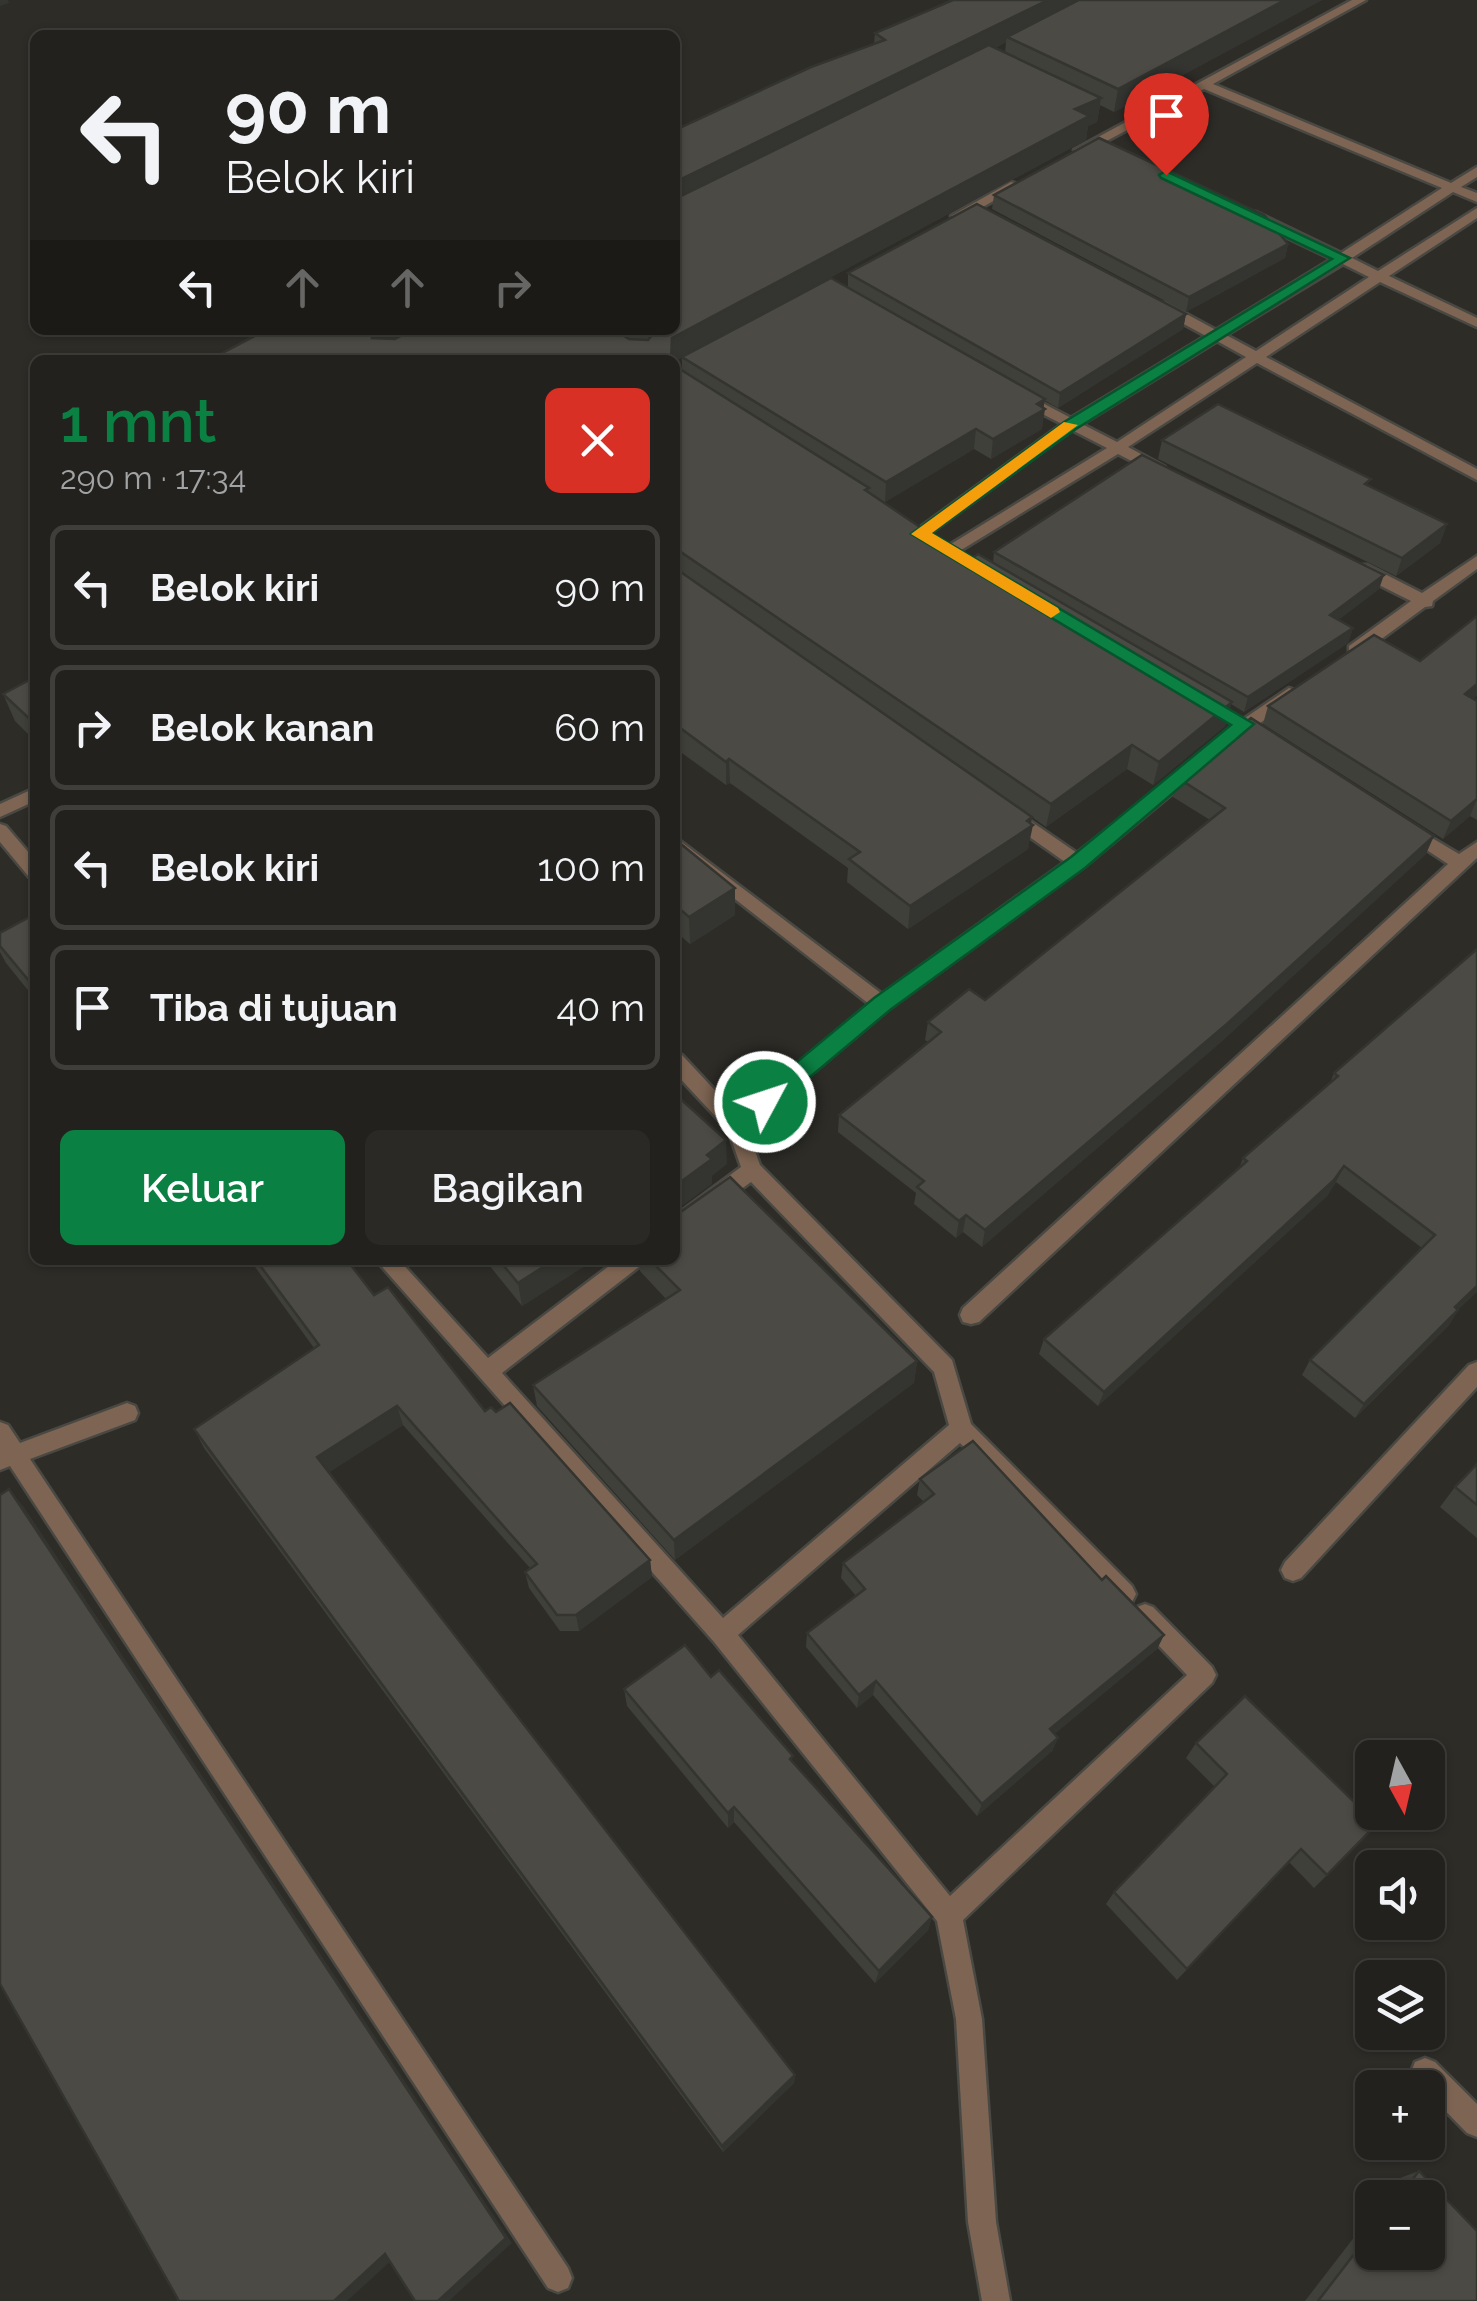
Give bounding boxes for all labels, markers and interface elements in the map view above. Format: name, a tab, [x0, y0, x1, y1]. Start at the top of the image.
text: 90 m	[225, 67, 391, 149]
icon: left	[60, 70, 190, 200]
pin	[1124, 73, 1209, 176]
icon: arrive	[1139, 88, 1194, 143]
text: Belok kiri	[225, 151, 415, 204]
icon: left	[170, 260, 225, 315]
icon: ahead	[275, 260, 330, 315]
icon: ahead	[380, 260, 435, 315]
icon: right	[485, 260, 540, 315]
text: 1 mnt	[60, 386, 216, 456]
button: close	[545, 388, 650, 493]
text: 290 m · 17:34	[60, 459, 246, 496]
icon: left	[65, 560, 120, 615]
text: Belok kiri	[150, 565, 319, 610]
text: 90 m	[555, 565, 645, 610]
icon: right	[65, 700, 120, 755]
text: Belok kanan	[150, 705, 375, 750]
text: 60 m	[554, 705, 645, 750]
icon: left	[65, 840, 120, 895]
text: Belok kiri	[150, 845, 319, 890]
text: 100 m	[538, 845, 645, 890]
icon: arrive	[65, 980, 120, 1035]
text: Tiba di tujuan	[150, 985, 398, 1030]
text: 40 m	[556, 985, 645, 1030]
position arrow	[713, 1050, 817, 1154]
button: Keluar	[60, 1130, 345, 1245]
button: Bagikan	[365, 1130, 650, 1245]
north arrow	[1355, 1740, 1445, 1830]
map controls	[1355, 1740, 1445, 2270]
button: sound	[1355, 1850, 1445, 1940]
button: layers	[1355, 1960, 1445, 2050]
button: +	[1355, 2070, 1445, 2160]
button: −	[1355, 2180, 1445, 2270]

